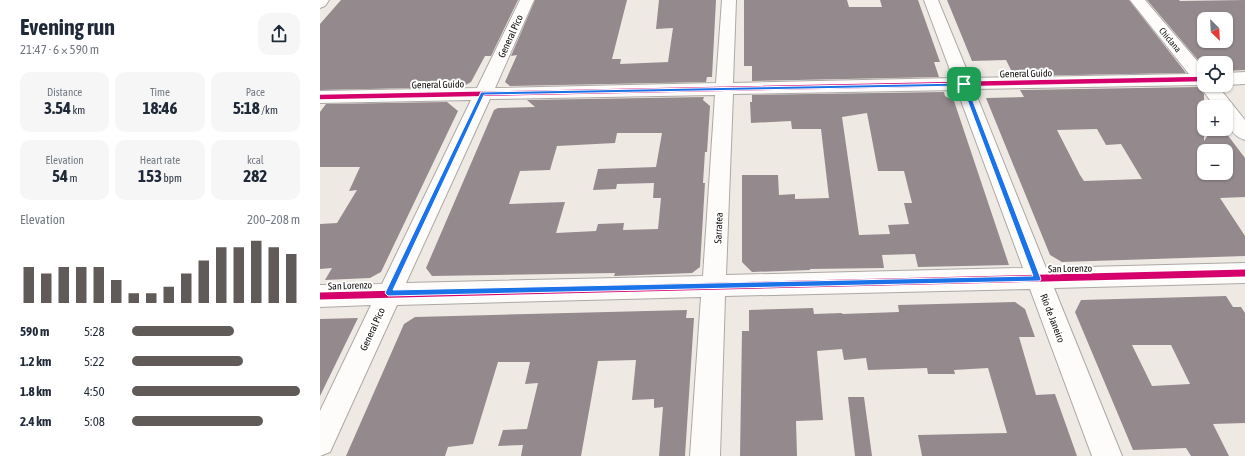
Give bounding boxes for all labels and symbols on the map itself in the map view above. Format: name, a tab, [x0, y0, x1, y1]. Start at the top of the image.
north arrow	[1197, 12, 1233, 48]
street label: General Pico	[496, 13, 525, 59]
street label: Chiclana	[1157, 26, 1183, 54]
pin	[947, 67, 981, 101]
street label: General Guido	[1000, 68, 1053, 79]
street label: General Guido	[412, 79, 465, 90]
street label: Sarratea	[712, 212, 725, 244]
street label: San Lorenzo	[1048, 263, 1092, 274]
street label: San Lorenzo	[328, 279, 373, 292]
street label: Río de Janeiro	[1038, 292, 1067, 344]
street label: General Pico	[358, 306, 387, 352]

